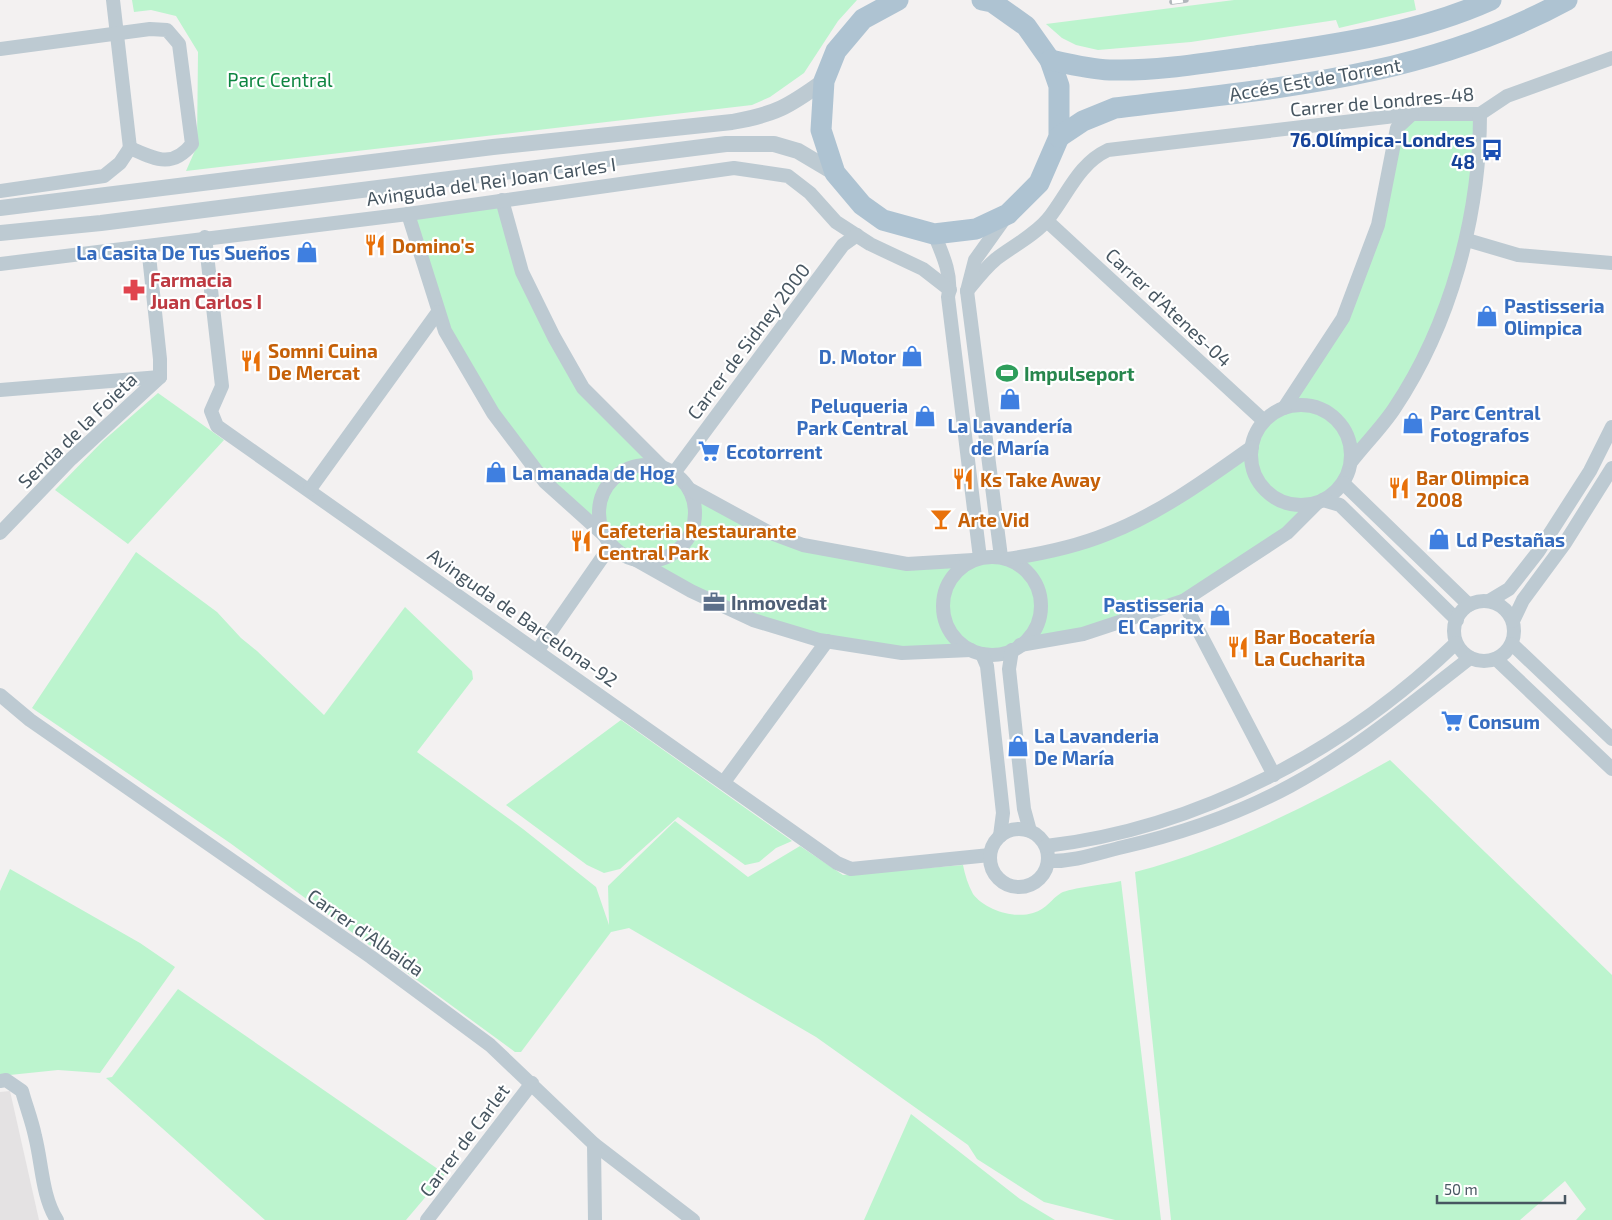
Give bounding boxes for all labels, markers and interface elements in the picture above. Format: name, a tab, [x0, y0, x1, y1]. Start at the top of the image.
street label: Accés Est de Torrent	[1227, 53, 1403, 105]
park label: Parc Central	[227, 68, 333, 91]
street label: Carrer de Londres-48	[1289, 81, 1475, 121]
place label: 76.Olímpica-Londres 48	[1290, 128, 1475, 173]
bus stop icon: 76.Olímpica-Londres 48	[1479, 137, 1505, 163]
street label: Avinguda del Rei Joan Carles I	[365, 152, 617, 210]
restaurant icon: Domino's	[362, 232, 388, 258]
place label: Domino's	[392, 234, 475, 257]
shop icon: La Casita De Tus Sueños	[294, 239, 320, 265]
place label: La Casita De Tus Sueños	[76, 241, 290, 264]
street label: Carrer d'Atenes-04	[1101, 243, 1237, 371]
street label: Carrer de Sidney 2000	[682, 258, 814, 424]
place label: Farmacia Juan Carlos I	[150, 268, 262, 313]
pharmacy icon: Farmacia Juan Carlos I	[121, 277, 147, 303]
place label: Pastisseria Olimpica	[1504, 294, 1605, 339]
shop icon: Pastisseria Olimpica	[1474, 303, 1500, 329]
place label: Somni Cuina De Mercat	[268, 339, 378, 384]
shop icon: D. Motor	[899, 343, 925, 369]
place label: D. Motor	[819, 345, 896, 368]
restaurant icon: Somni Cuina De Mercat	[238, 348, 264, 374]
sports icon: Impulseport	[994, 360, 1020, 386]
place label: Impulseport	[1024, 362, 1135, 385]
street label: Senda de la Foieta	[13, 367, 141, 493]
shop icon: La Lavandería de María	[997, 386, 1023, 412]
place label: Peluqueria Park Central	[797, 394, 909, 439]
place label: Parc Central Fotografos	[1430, 401, 1541, 446]
shop icon: Peluqueria Park Central	[912, 403, 938, 429]
shop icon: Parc Central Fotografos	[1400, 410, 1426, 436]
place label: La Lavandería de María	[947, 414, 1073, 459]
supermarket icon: Ecotorrent	[696, 438, 722, 464]
place label: Ecotorrent	[726, 440, 823, 463]
shop icon: La manada de Hog	[483, 459, 509, 485]
place label: La manada de Hog	[512, 461, 675, 484]
restaurant icon: Ks Take Away	[950, 466, 976, 492]
place label: Bar Olimpica 2008	[1416, 466, 1529, 511]
place label: Ks Take Away	[980, 468, 1101, 492]
restaurant icon: Bar Olimpica 2008	[1386, 475, 1412, 501]
bar icon: Arte Vid	[928, 506, 954, 532]
place label: Arte Vid	[958, 508, 1029, 531]
place label: Cafeteria Restaurante Central Park	[598, 519, 797, 564]
shop icon: Ld Pestañas	[1426, 526, 1452, 552]
restaurant icon: Cafeteria Restaurante Central Park	[568, 528, 594, 554]
place label: Ld Pestañas	[1456, 528, 1565, 551]
street label: Avinguda de Barcelona-92	[424, 543, 622, 691]
office icon: Inmovedat	[701, 589, 727, 615]
place label: Inmovedat	[731, 591, 827, 614]
place label: Pastisseria El Capritx	[1103, 593, 1204, 638]
shop icon: Pastisseria El Capritx	[1207, 602, 1233, 628]
place label: Bar Bocatería La Cucharita	[1254, 625, 1375, 670]
restaurant icon: Bar Bocatería La Cucharita	[1225, 634, 1251, 660]
supermarket icon: Consum	[1439, 708, 1465, 734]
place label: Consum	[1468, 710, 1540, 733]
place label: La Lavanderia De María	[1034, 724, 1159, 769]
shop icon: La Lavanderia De María	[1005, 733, 1031, 759]
street label: Carrer d'Albaida	[303, 883, 429, 981]
street label: Carrer de Carlet	[414, 1079, 514, 1201]
scale bar	[1437, 1172, 1564, 1204]
text: 50 m	[1444, 1180, 1478, 1198]

